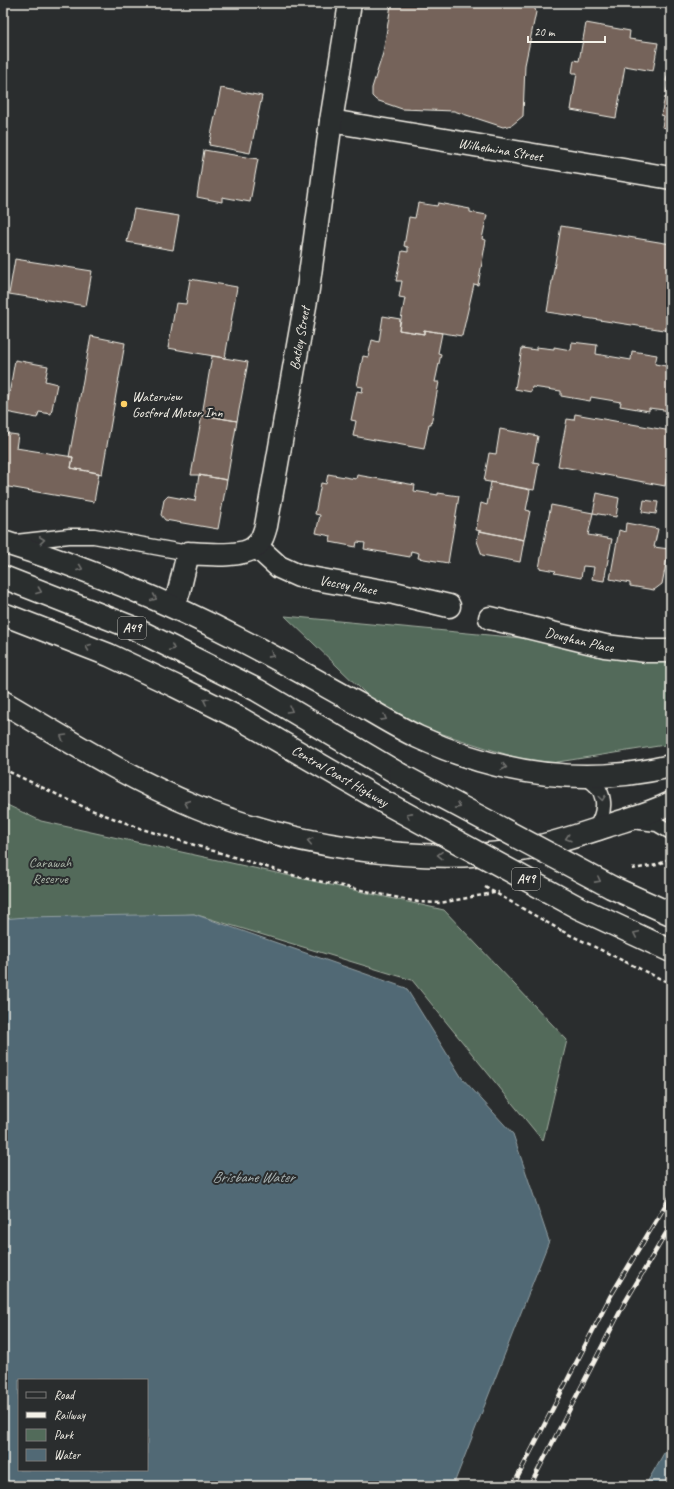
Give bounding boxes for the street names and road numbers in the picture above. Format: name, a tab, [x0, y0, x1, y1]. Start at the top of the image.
street label: Wilhelmina Street	[457, 134, 545, 165]
street label: Batley Street	[285, 303, 314, 371]
street label: Vecsey Place	[318, 571, 379, 599]
road number: A49	[118, 617, 146, 639]
street label: Doughan Place	[543, 623, 616, 656]
street label: Central Coast Highway	[289, 741, 392, 811]
road number: A49	[512, 868, 540, 890]

